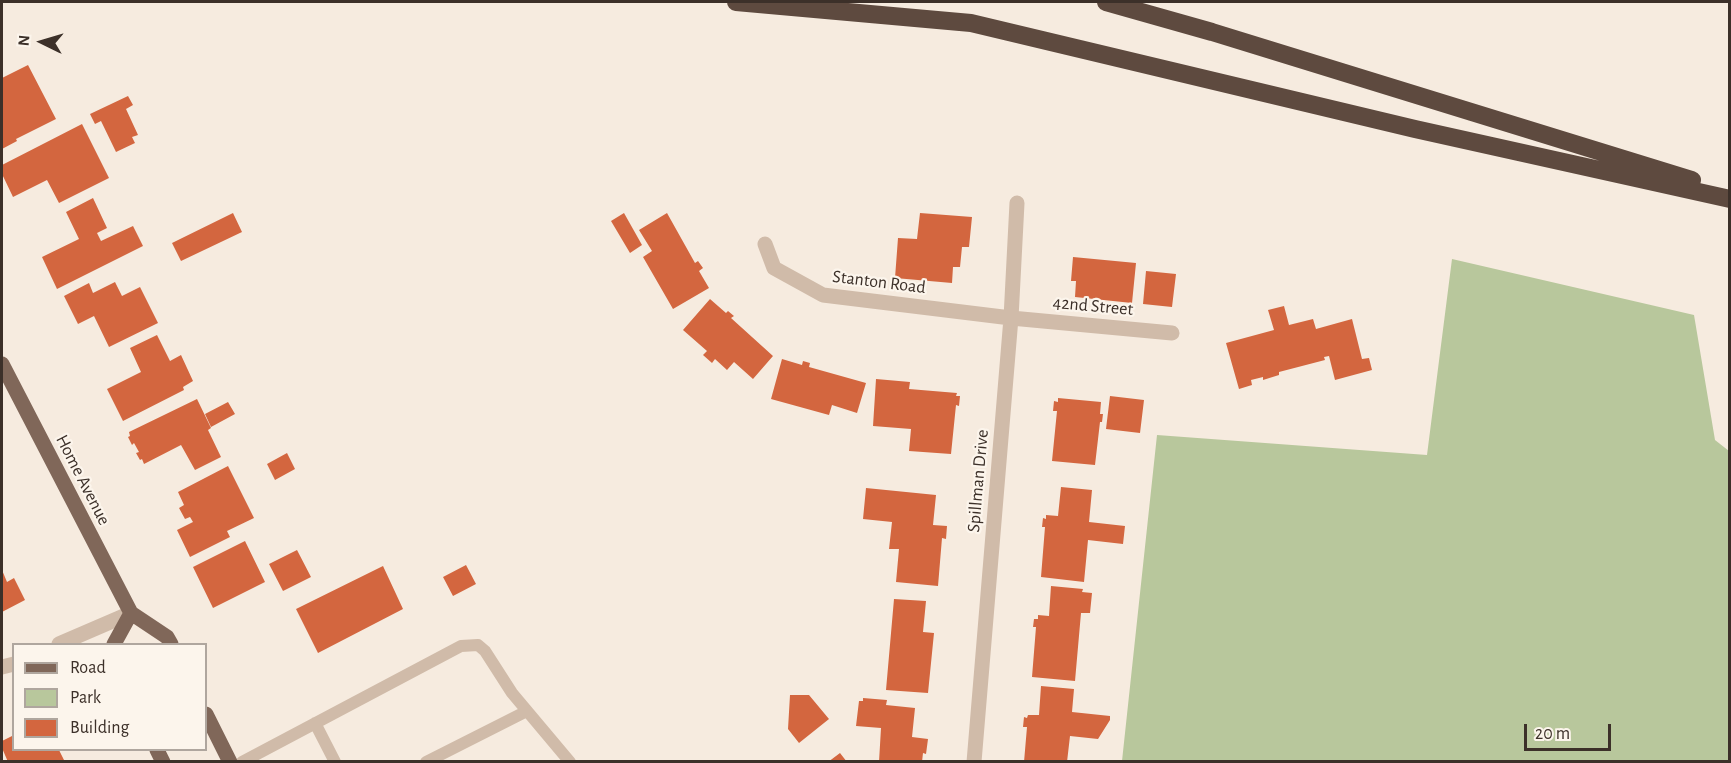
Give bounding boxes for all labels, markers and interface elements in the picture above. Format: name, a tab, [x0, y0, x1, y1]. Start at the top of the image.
north arrow	[12, 12, 72, 72]
text: N	[16, 34, 33, 47]
street label: Stanton Road	[831, 266, 927, 298]
street label: 42nd Street	[1052, 292, 1134, 320]
street label: Spillman Drive	[963, 429, 993, 533]
street label: Home Avenue	[51, 431, 115, 529]
legend	[12, 643, 207, 751]
text: Road	[70, 659, 106, 677]
text: Park	[70, 689, 101, 707]
scale bar	[1527, 712, 1614, 750]
text: Building	[70, 719, 129, 737]
text: 20 m	[1535, 725, 1570, 743]

